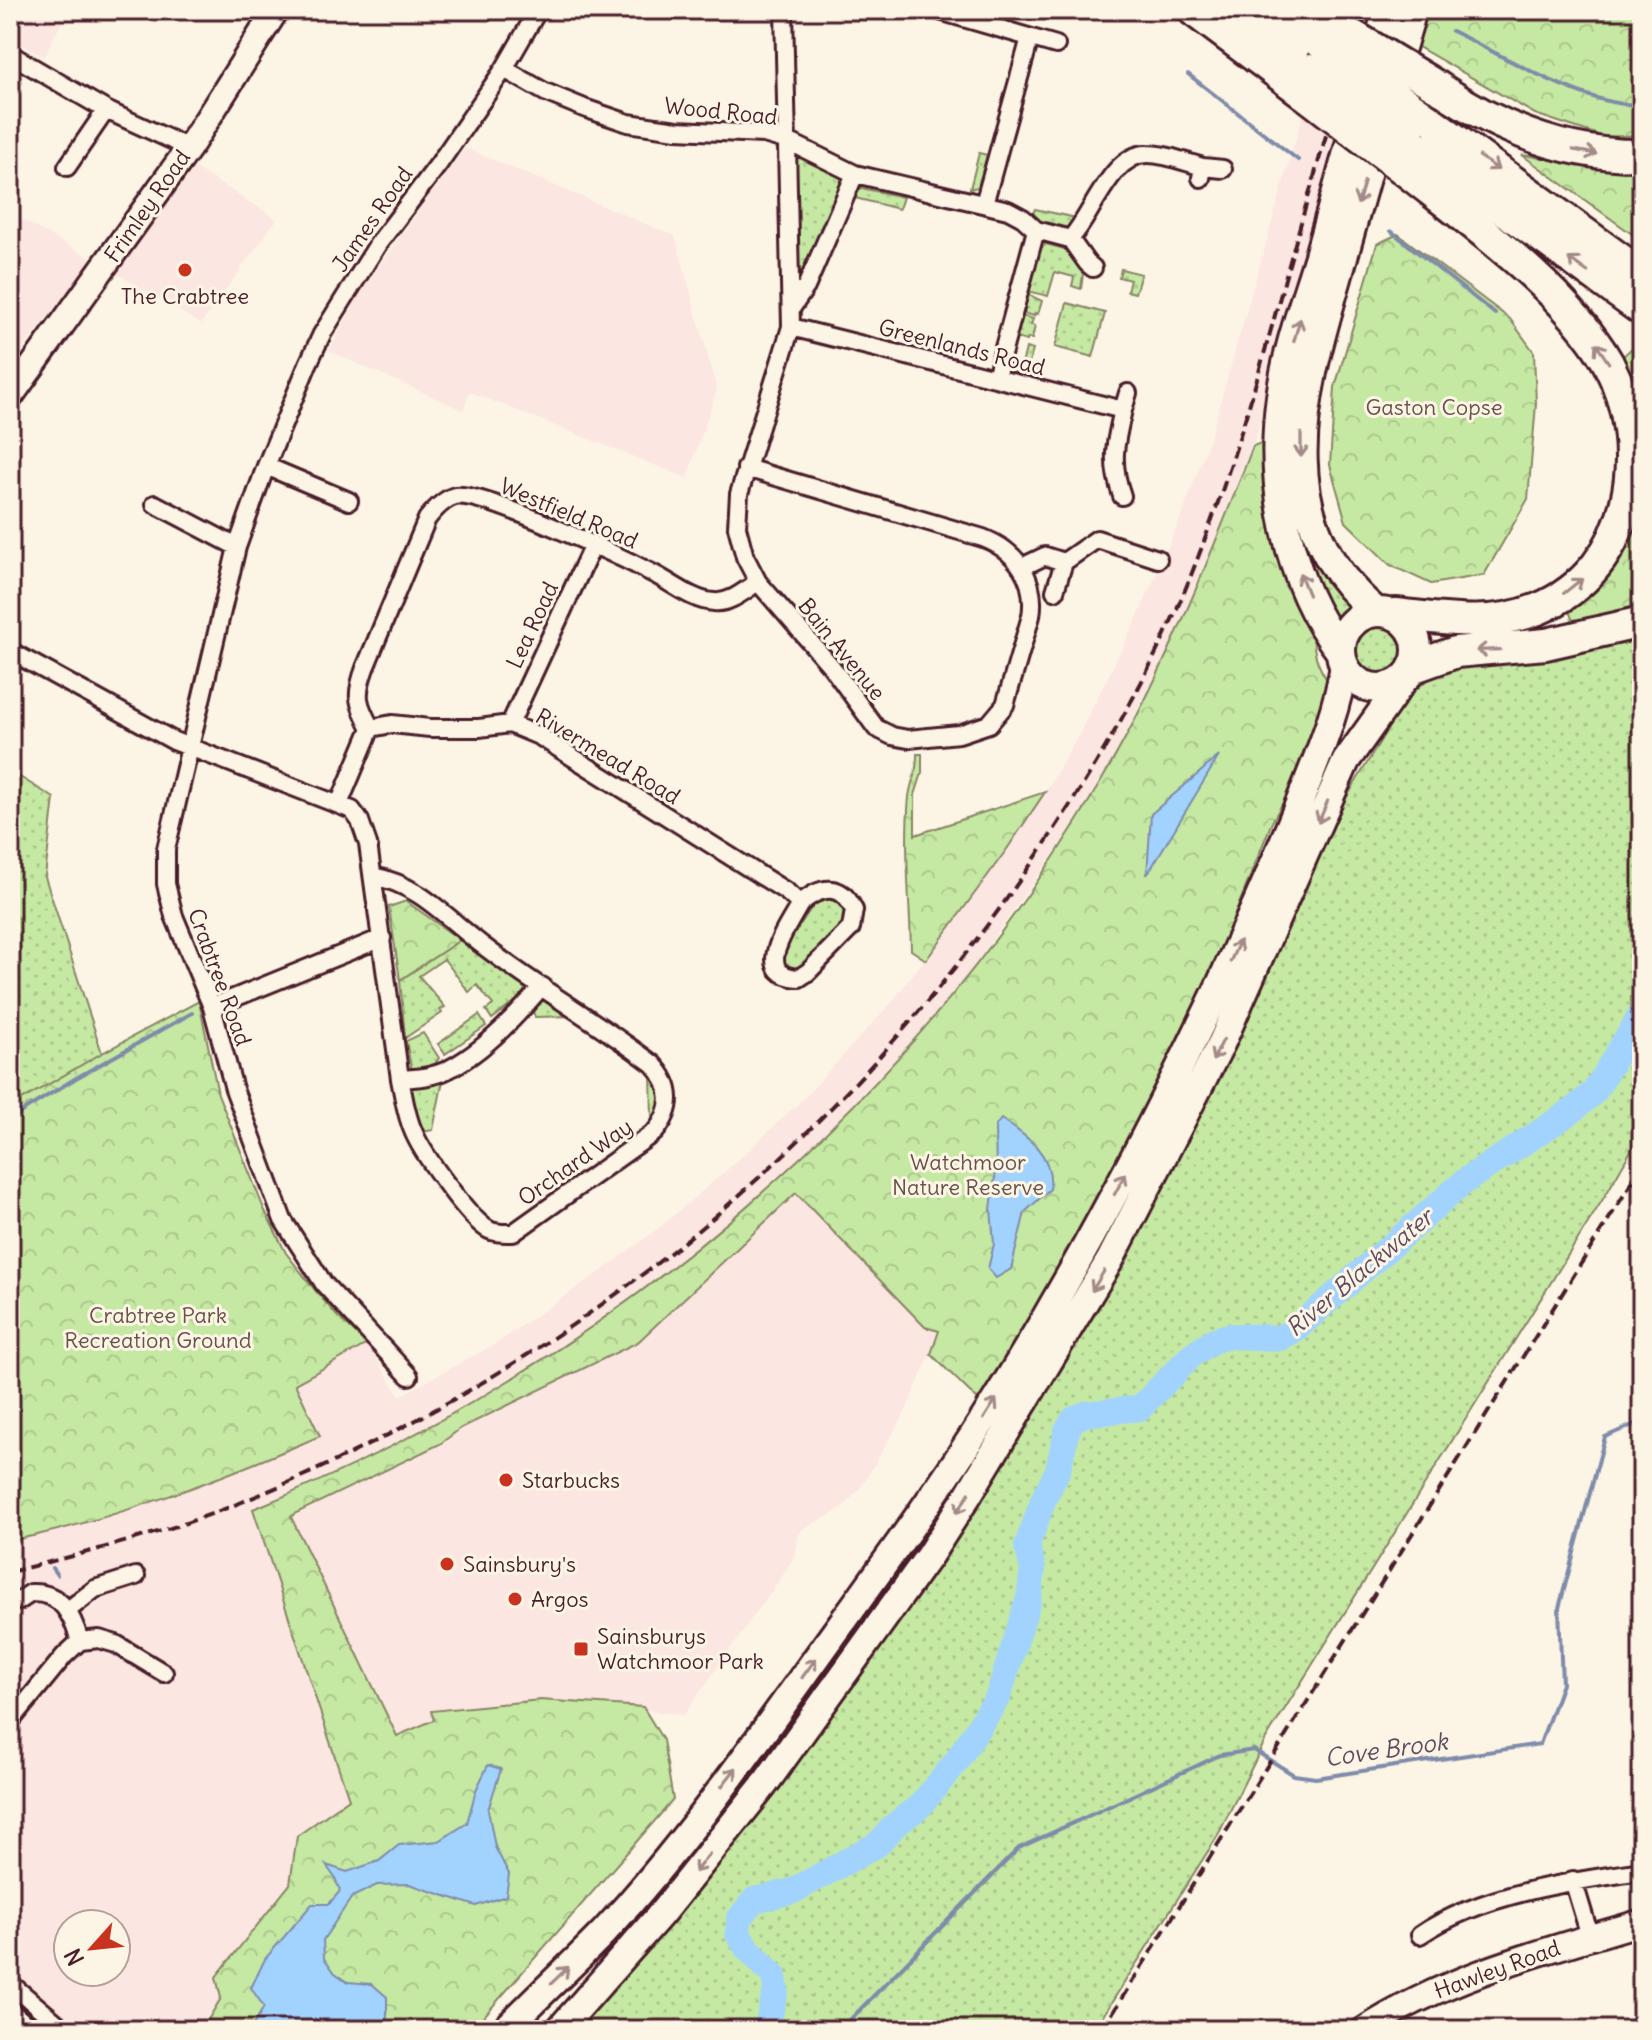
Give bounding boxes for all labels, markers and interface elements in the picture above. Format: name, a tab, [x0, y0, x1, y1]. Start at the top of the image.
street label: Wood Road	[663, 91, 779, 131]
street label: Frimley Road	[98, 144, 196, 268]
one-way arrow	[1572, 145, 1598, 160]
one-way arrow	[1478, 154, 1499, 171]
street label: James Road	[326, 161, 418, 277]
one-way arrow	[1353, 180, 1368, 206]
one-way arrow	[1568, 256, 1590, 273]
marker: The Crabtree	[176, 261, 194, 279]
place label: The Crabtree	[121, 282, 249, 310]
street label: Greenlands Road	[876, 313, 1048, 381]
one-way arrow	[1290, 317, 1305, 343]
one-way arrow	[1593, 342, 1609, 365]
park label: Gaston Copse	[1365, 393, 1503, 421]
one-way arrow	[1293, 431, 1309, 458]
street label: Westfield Road	[496, 471, 642, 555]
one-way arrow	[1296, 572, 1310, 597]
street label: Lea Road	[500, 577, 564, 673]
one-way arrow	[1562, 578, 1583, 595]
street label: Bain Avenue	[792, 592, 892, 706]
one-way arrow	[1475, 642, 1502, 657]
street label: Rivermead Road	[531, 702, 685, 810]
one-way arrow	[1315, 799, 1329, 824]
street label: Crabtree Road	[182, 905, 258, 1049]
one-way arrow	[1228, 939, 1243, 963]
one-way arrow	[1209, 1038, 1225, 1062]
street label: Orchard Way	[512, 1112, 638, 1212]
park label: Watchmoor Nature Reserve	[892, 1148, 1044, 1201]
one-way arrow	[1112, 1173, 1128, 1197]
water label: River Blackwater	[1279, 1200, 1441, 1342]
one-way arrow	[1089, 1269, 1105, 1292]
park label: Crabtree Park Recreation Ground	[64, 1301, 252, 1354]
one-way arrow	[982, 1398, 998, 1421]
place label: Starbucks	[522, 1466, 620, 1494]
marker: Starbucks	[497, 1471, 515, 1489]
one-way arrow	[955, 1491, 971, 1514]
place label: Sainsbury's	[463, 1550, 576, 1578]
marker: Sainsbury's	[438, 1555, 456, 1573]
place label: Argos	[531, 1585, 589, 1613]
marker: Argos	[506, 1590, 524, 1608]
place label: Sainsburys Watchmoor Park	[597, 1622, 764, 1675]
marker: Sainsburys Watchmoor Park	[572, 1640, 590, 1658]
one-way arrow	[801, 1658, 817, 1680]
water label: Cove Brook	[1323, 1725, 1451, 1772]
one-way arrow	[720, 1767, 737, 1789]
one-way arrow	[693, 1852, 711, 1873]
north arrow	[52, 1908, 132, 1988]
street label: Hawley Road	[1430, 1933, 1564, 2005]
text: N	[58, 1944, 90, 1970]
one-way arrow	[550, 1966, 569, 1985]

